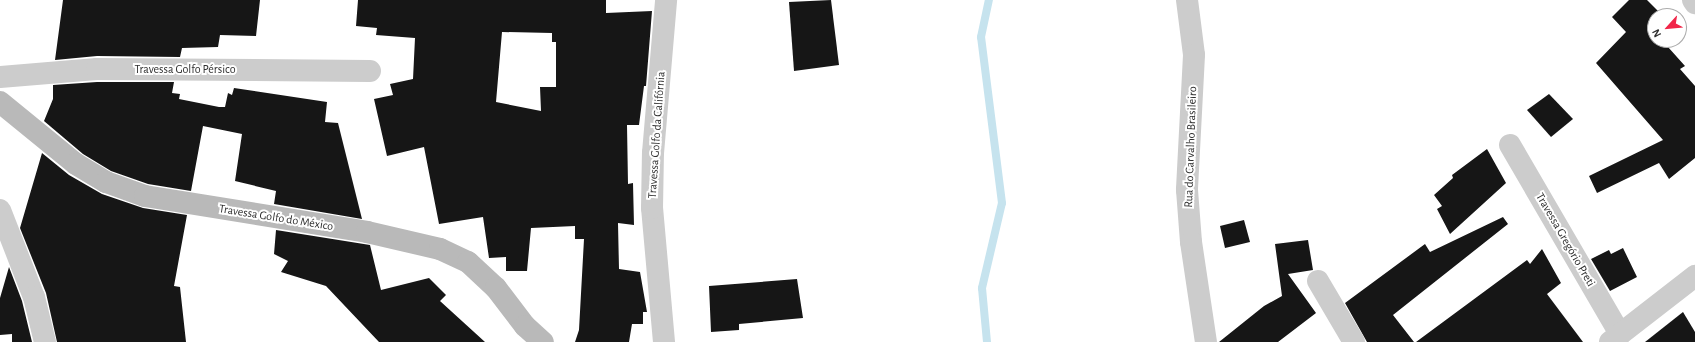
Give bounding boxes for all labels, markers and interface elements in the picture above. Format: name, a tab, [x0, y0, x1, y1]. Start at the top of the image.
north arrow	[1647, 8, 1687, 48]
text: N	[1650, 27, 1663, 39]
street label: Travessa Golfo Pérsico	[134, 63, 236, 77]
street label: Travessa Golfo da Califórnia	[645, 71, 669, 199]
street label: Rua do Carvalho Brasileiro	[1182, 86, 1200, 208]
street label: Travessa Gregório Preti	[1532, 191, 1598, 289]
street label: Travessa Golfo do México	[218, 202, 334, 234]

